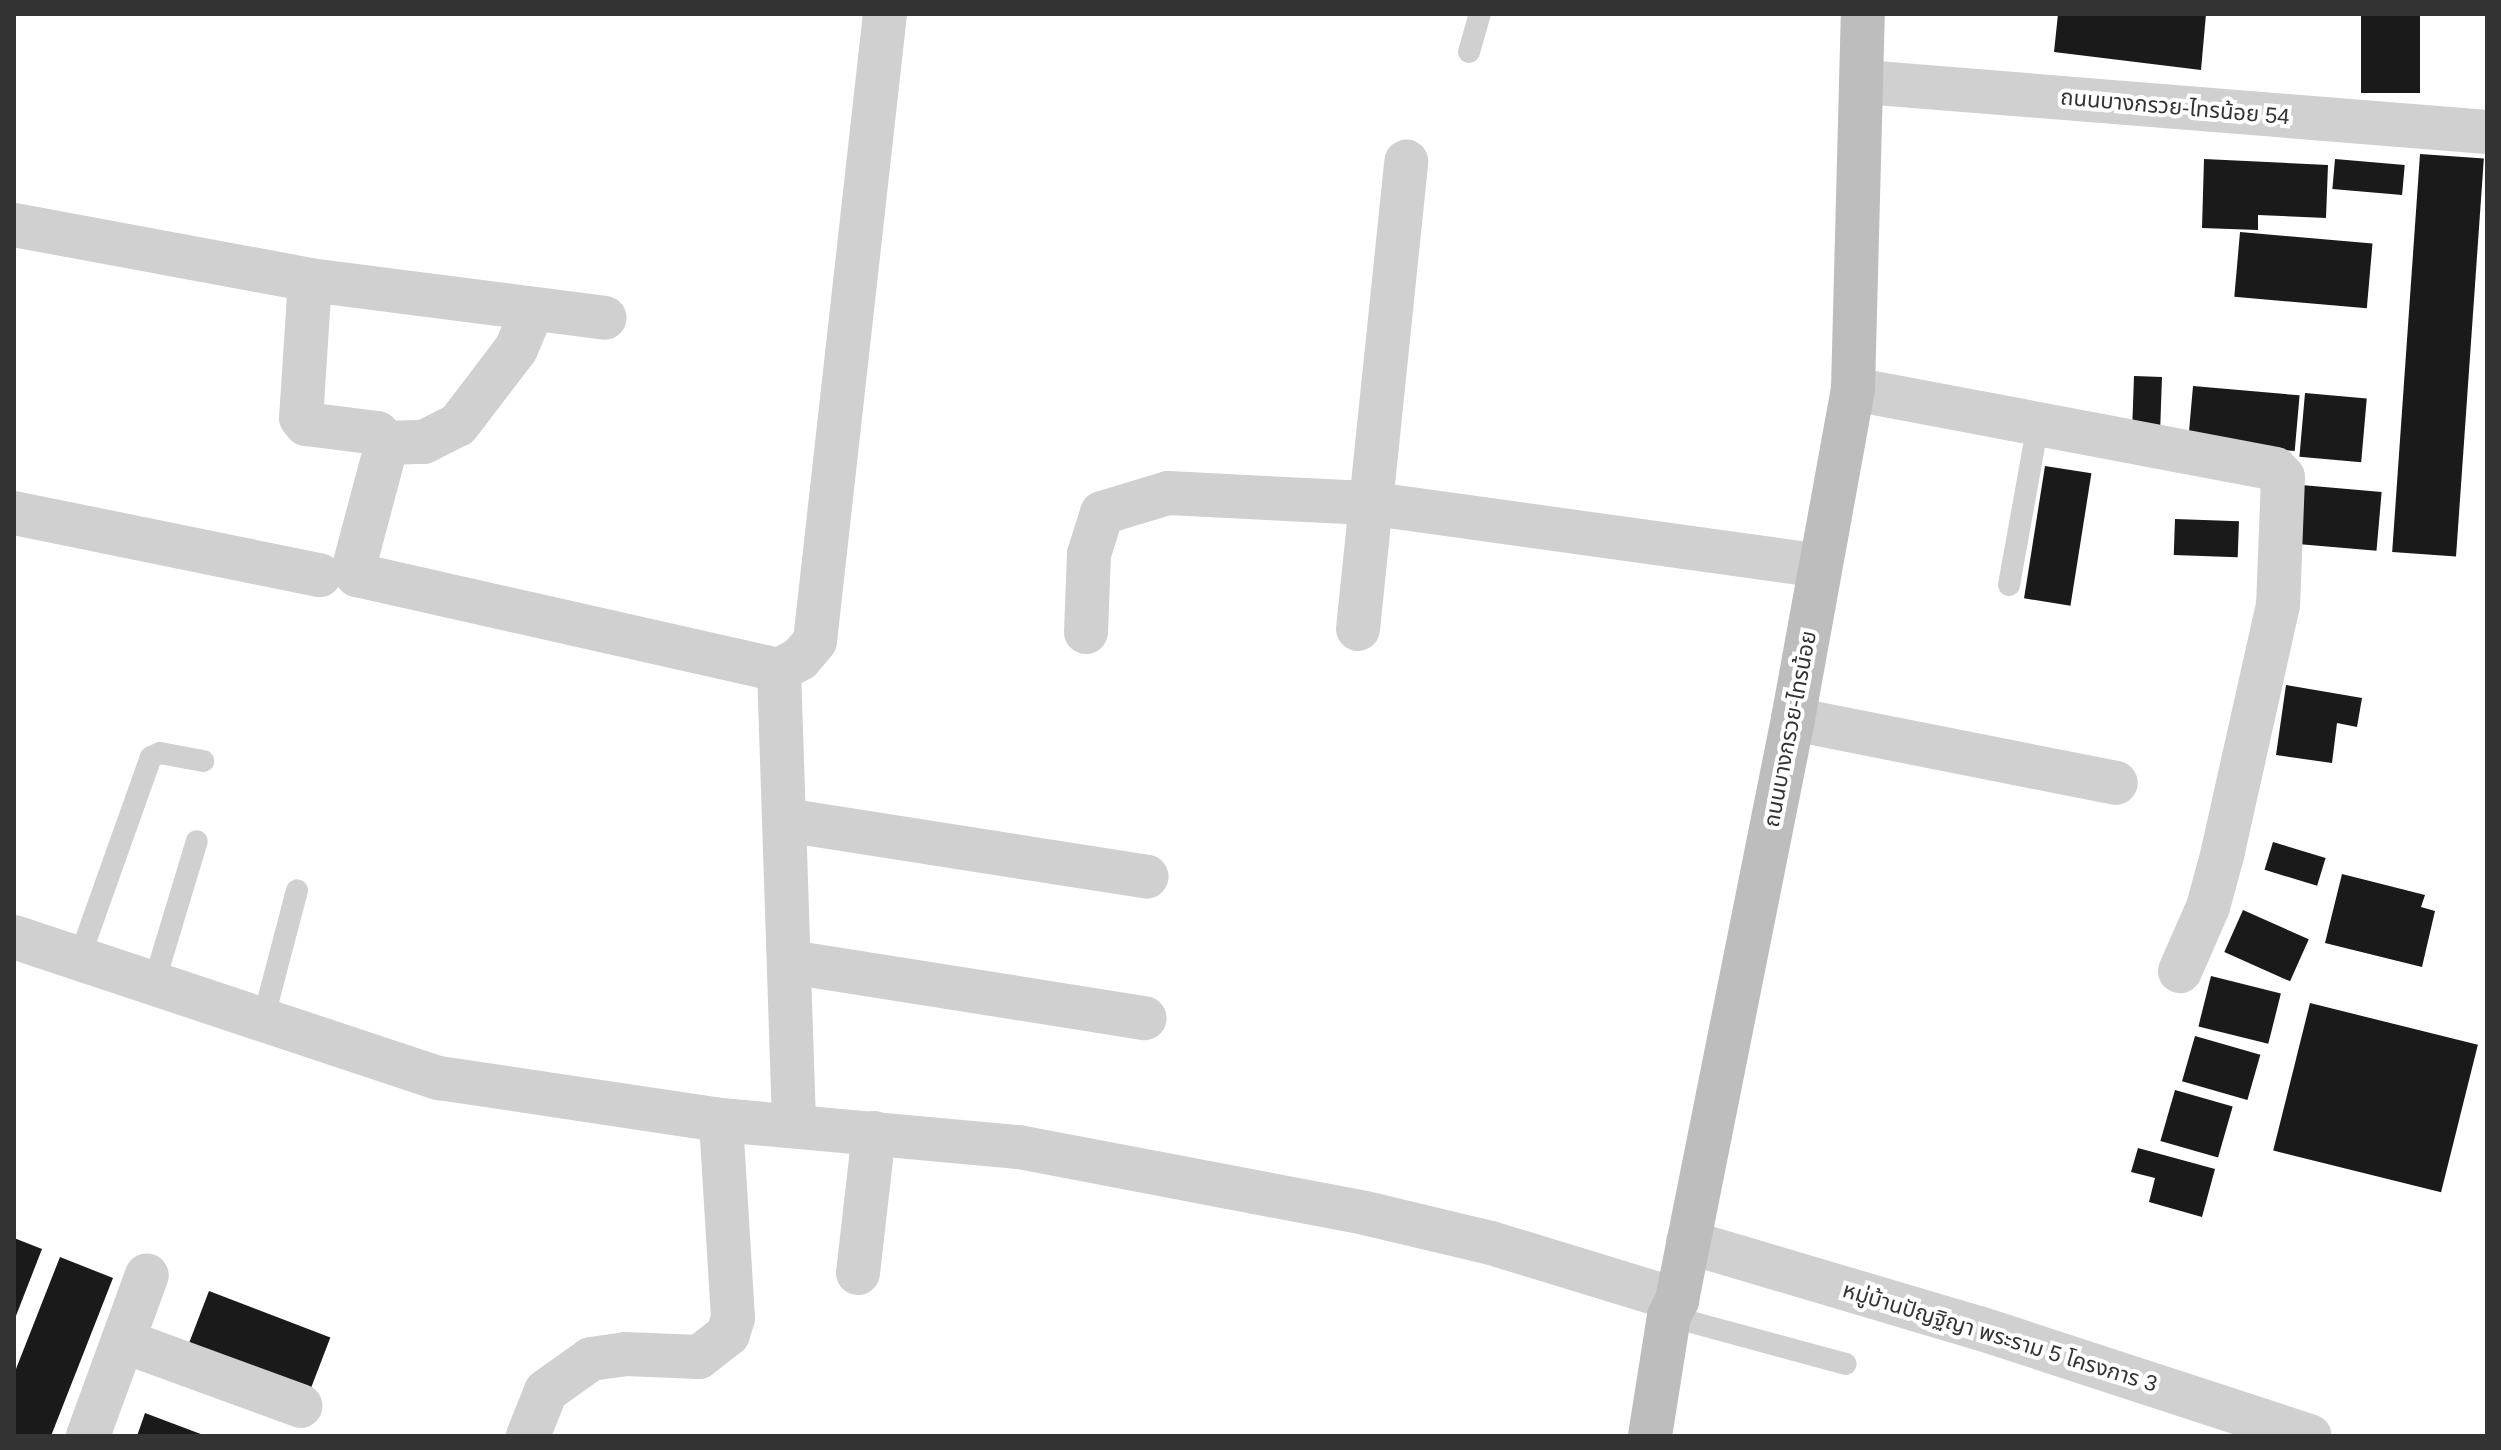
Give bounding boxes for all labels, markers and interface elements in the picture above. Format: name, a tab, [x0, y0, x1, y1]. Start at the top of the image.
street label: ถนนบางกรวย-ไทรน้อย 54	[2059, 84, 2291, 130]
street label: ถนนบางกรวย-ไทรน้อย	[1758, 629, 1822, 829]
street label: หมู่บ้านปัญฐิญา พระราม 5 โครงการ 3	[1840, 1277, 2160, 1397]

